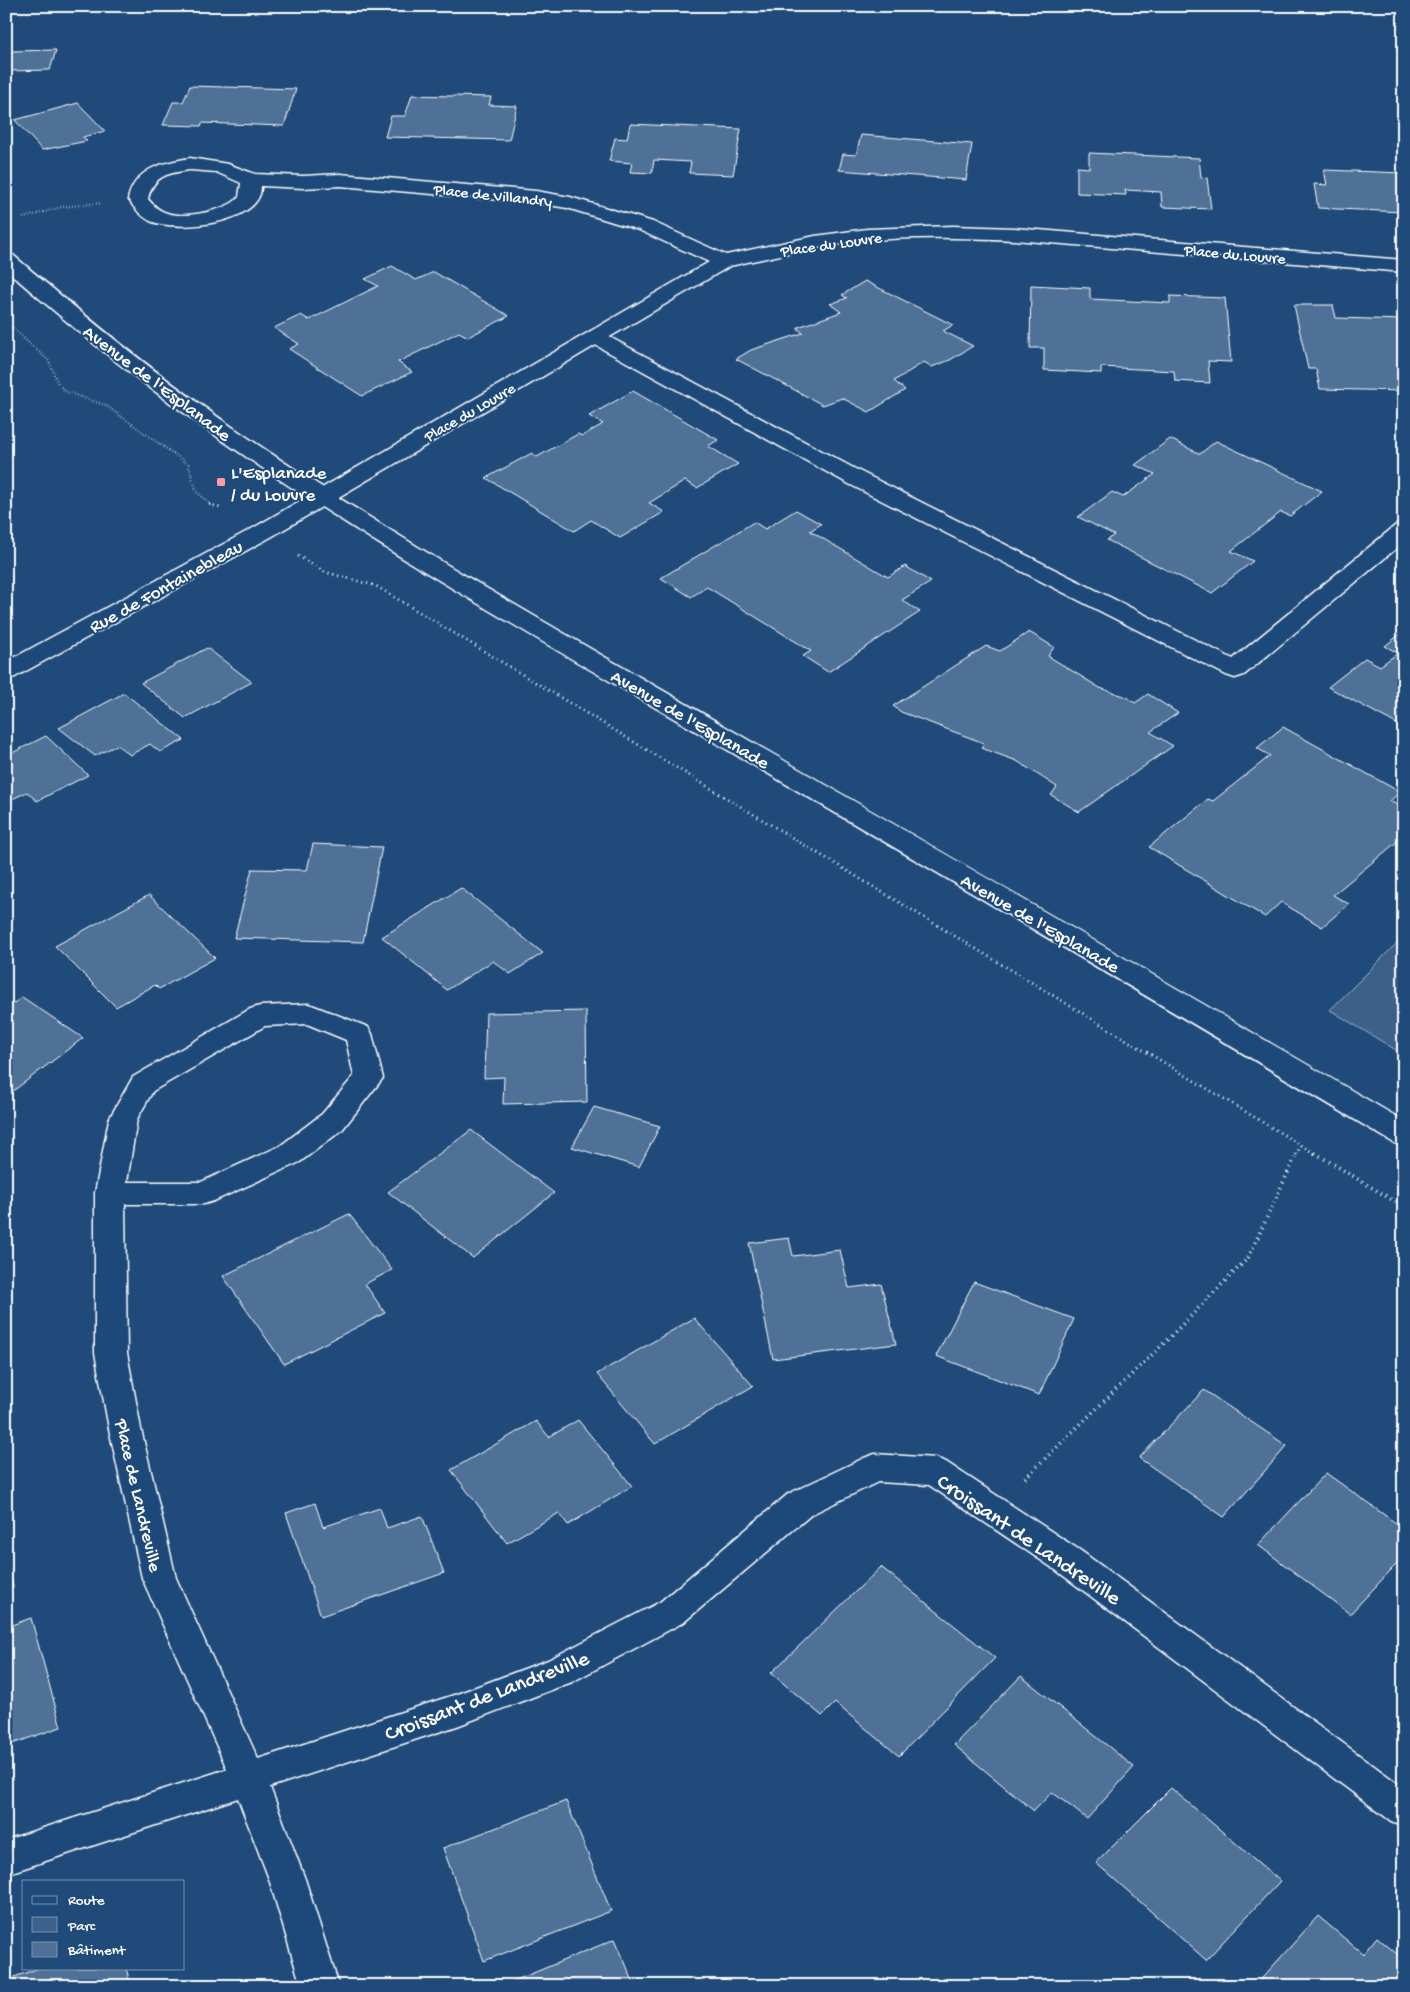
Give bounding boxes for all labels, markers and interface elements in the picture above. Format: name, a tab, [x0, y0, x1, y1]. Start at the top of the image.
street label: Place de Villandry	[431, 182, 553, 213]
street label: Place du Louvre	[779, 230, 884, 263]
street label: Place du Louvre	[1182, 242, 1287, 270]
street label: Avenue de l'Esplanade	[77, 322, 235, 448]
street label: Place du Louvre	[421, 380, 520, 448]
place label: L'Esplanade / du Louvre	[231, 463, 326, 508]
marker: L'Esplanade / du Louvre	[215, 476, 227, 488]
street label: Rue de Fontainebleau	[86, 536, 248, 640]
street label: Avenue de l'Esplanade	[606, 666, 773, 776]
street label: Avenue de l'Esplanade	[956, 870, 1123, 980]
street label: Place de Landreville	[108, 1416, 165, 1575]
street label: Croissant de Landreville	[931, 1470, 1125, 1613]
street label: Croissant de Landreville	[382, 1647, 594, 1749]
legend	[22, 1880, 185, 1970]
text: Route	[68, 1892, 105, 1910]
text: Parc	[67, 1918, 96, 1936]
text: Bâtiment	[67, 1942, 127, 1960]

